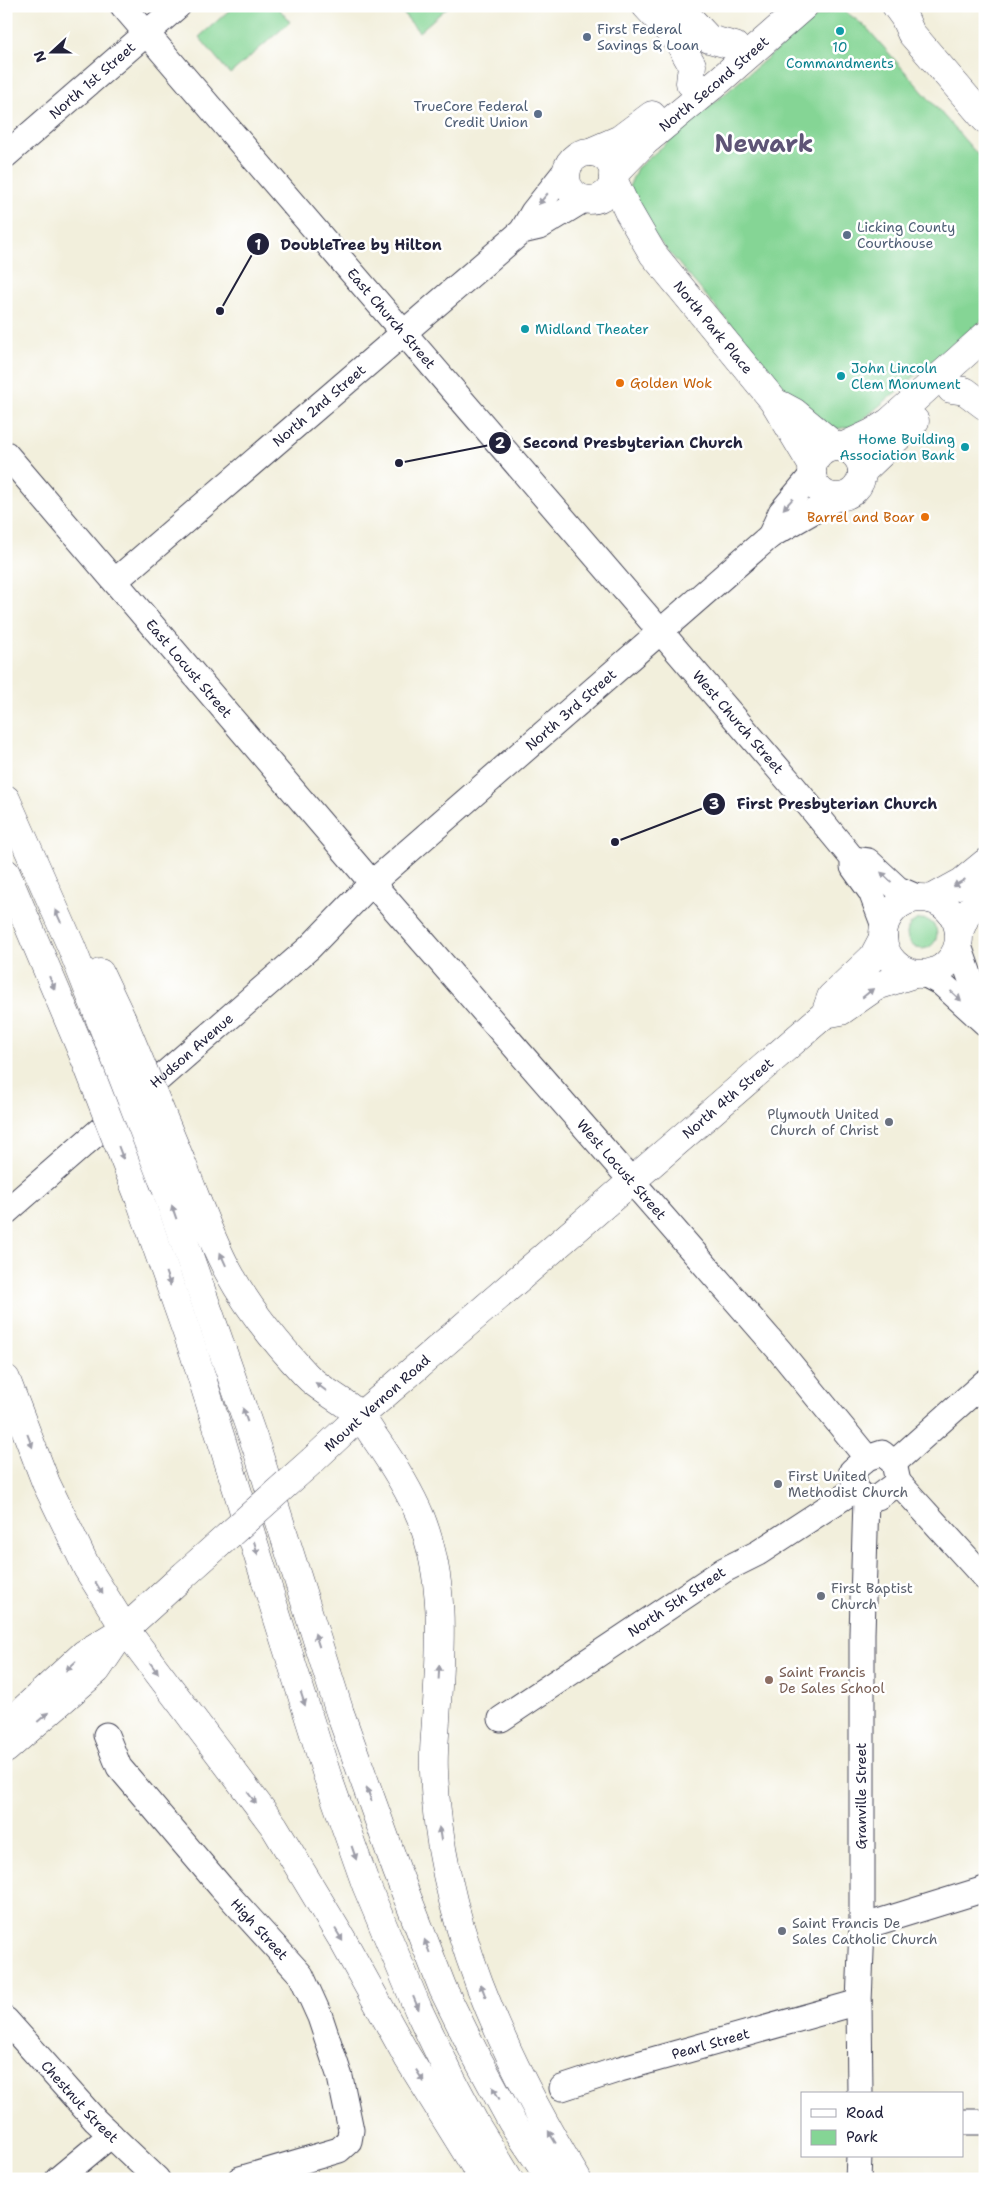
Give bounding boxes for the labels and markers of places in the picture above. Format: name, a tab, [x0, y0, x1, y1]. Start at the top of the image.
place label: First Federal Savings & Loan	[597, 20, 700, 54]
marker: 10 Commandments	[834, 25, 846, 37]
marker: First Federal Savings & Loan	[581, 31, 593, 43]
place label: 10 Commandments	[786, 38, 894, 72]
place label: TrueCore Federal Credit Union	[414, 97, 529, 131]
marker: TrueCore Federal Credit Union	[532, 108, 544, 120]
place label: Licking County Courthouse	[857, 218, 955, 252]
callout: DoubleTree by Hilton	[245, 229, 451, 259]
marker: Licking County Courthouse	[841, 229, 853, 241]
place label: Midland Theater	[535, 320, 649, 338]
marker: Midland Theater	[519, 323, 531, 335]
place label: John Lincoln Clem Monument	[851, 359, 961, 393]
marker: John Lincoln Clem Monument	[835, 370, 847, 382]
place label: Golden Wok	[630, 374, 712, 392]
marker: Golden Wok	[614, 377, 626, 389]
callout: Second Presbyterian Church	[488, 428, 753, 458]
place label: Home Building Association Bank	[839, 430, 955, 464]
marker: Home Building Association Bank	[959, 441, 971, 453]
place label: Barrel and Boar	[807, 508, 915, 526]
marker: Barrel and Boar	[919, 511, 931, 523]
callout: First Presbyterian Church	[702, 789, 947, 819]
place label: Plymouth United Church of Christ	[767, 1105, 879, 1139]
marker: Plymouth United Church of Christ	[883, 1116, 895, 1128]
place label: First United Methodist Church	[788, 1467, 908, 1501]
marker: First United Methodist Church	[772, 1478, 784, 1490]
place label: First Baptist Church	[831, 1579, 913, 1613]
marker: First Baptist Church	[815, 1590, 827, 1602]
place label: Saint Francis De Sales School	[779, 1663, 885, 1697]
marker: Saint Francis De Sales School	[763, 1674, 775, 1686]
place label: Saint Francis De Sales Catholic Church	[792, 1914, 938, 1948]
marker: Saint Francis De Sales Catholic Church	[776, 1925, 788, 1937]

